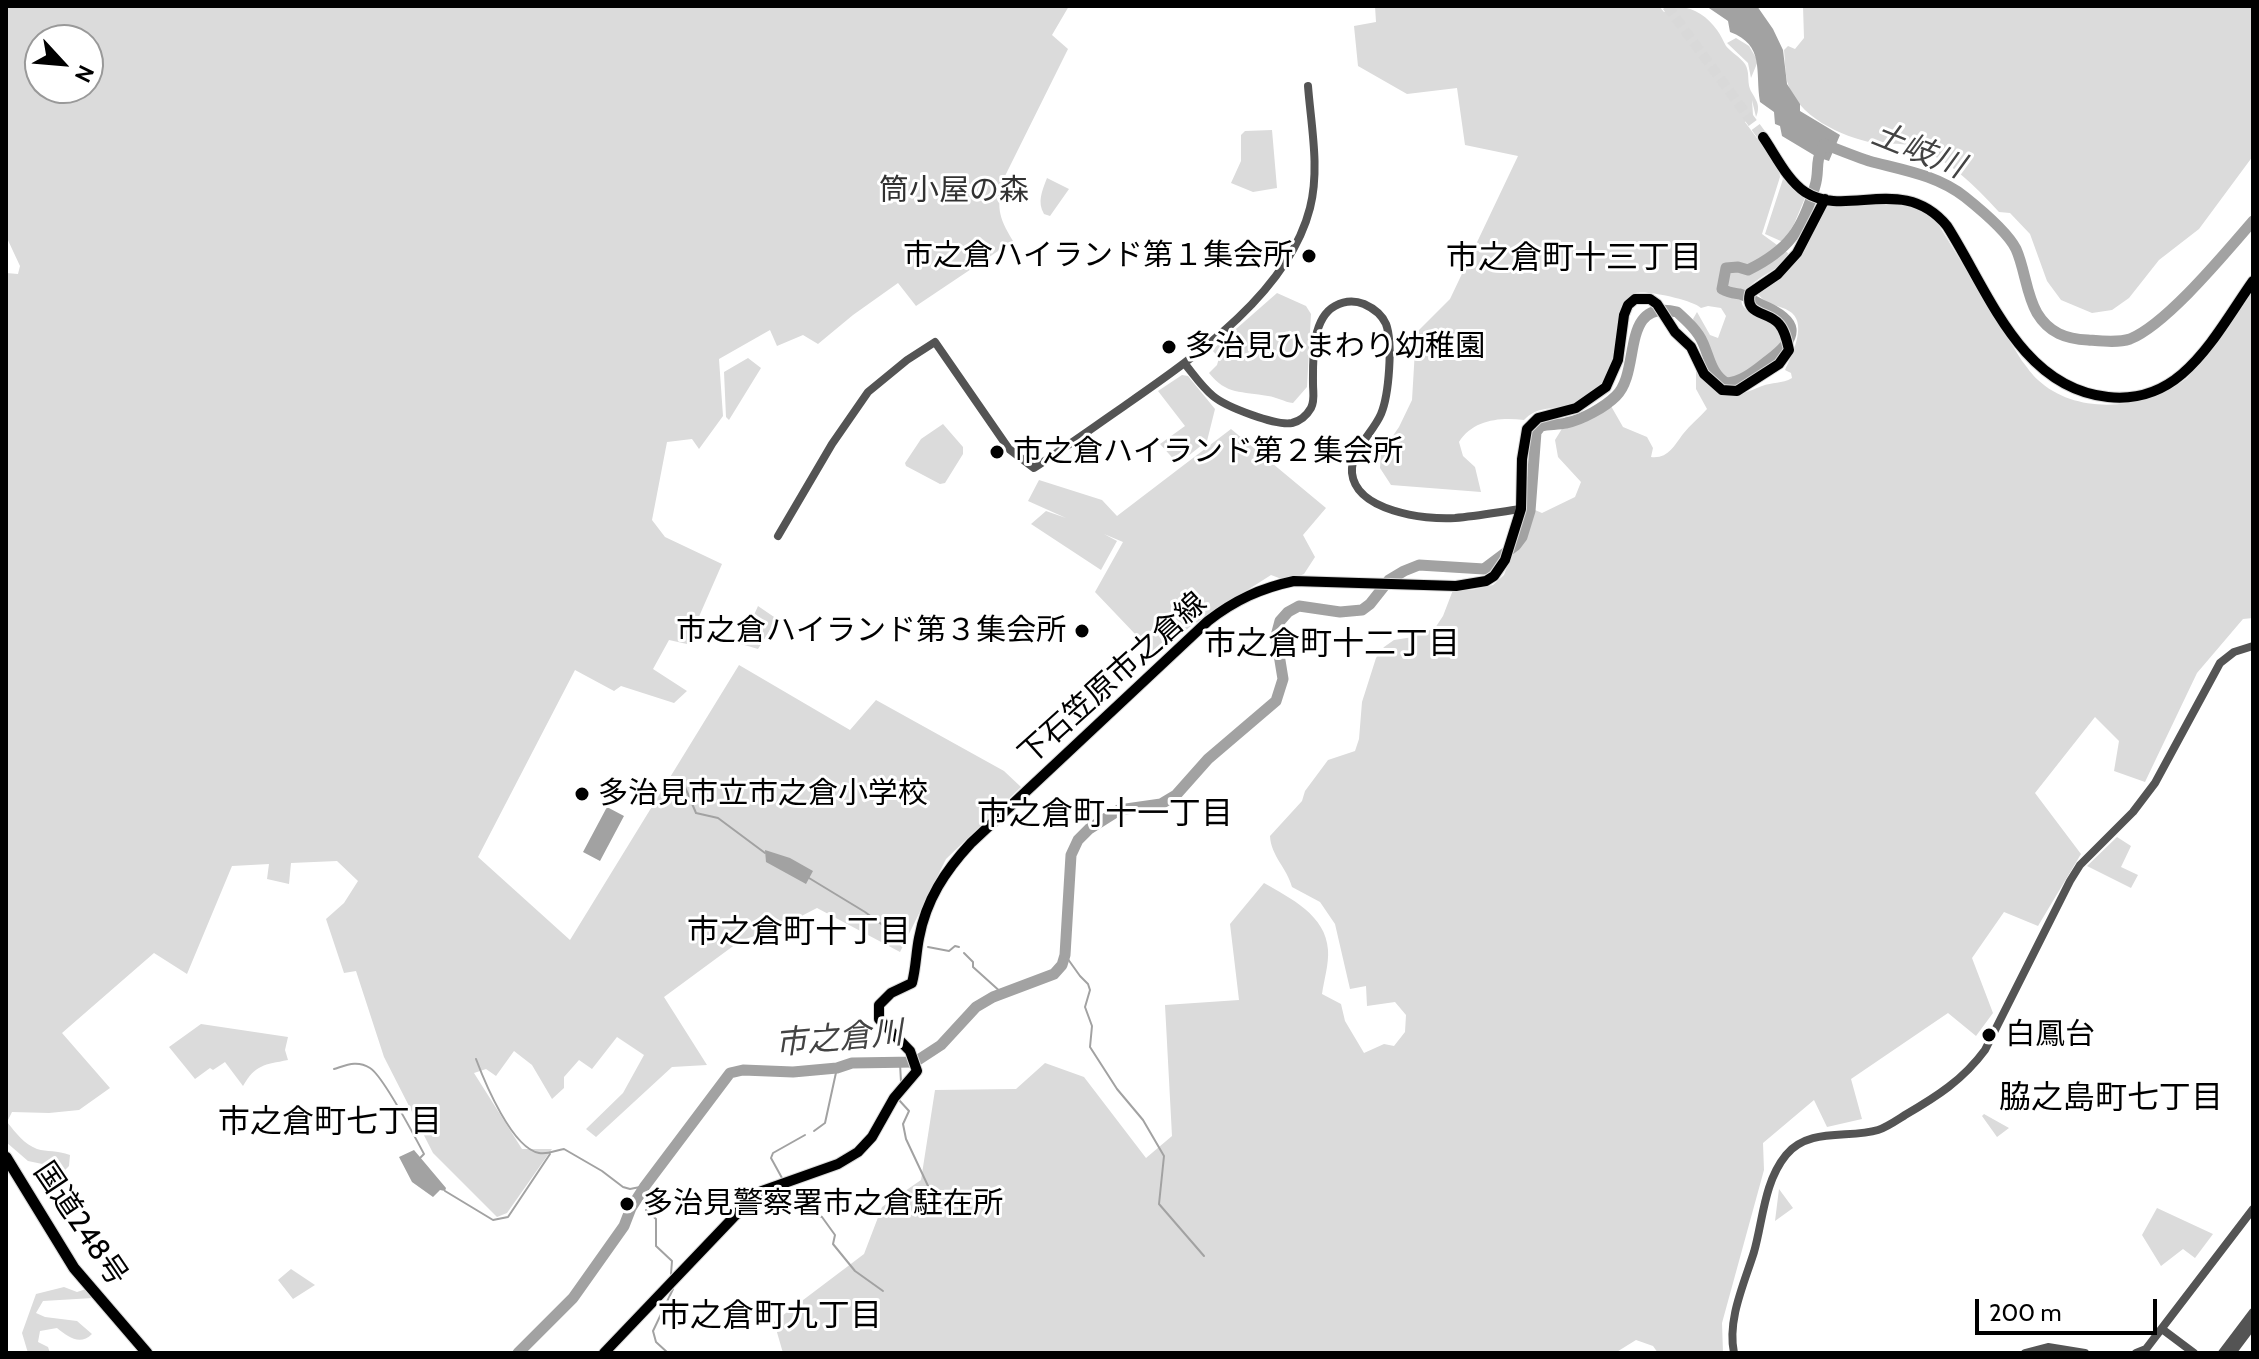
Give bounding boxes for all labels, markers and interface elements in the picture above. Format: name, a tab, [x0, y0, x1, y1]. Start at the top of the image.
north arrow	[24, 24, 104, 104]
text: N	[69, 61, 100, 87]
water label: 土岐川	[1866, 115, 1970, 187]
park label: 筒小屋の森	[879, 173, 1029, 209]
place label: 市之倉ハイランド第１集会所	[903, 238, 1293, 274]
district label: 市之倉町十三丁目	[1446, 240, 1702, 278]
marker: 市之倉ハイランド第１集会所	[1300, 247, 1318, 265]
place label: 多治見ひまわり幼稚園	[1185, 329, 1485, 365]
marker: 多治見ひまわり幼稚園	[1160, 338, 1178, 356]
place label: 市之倉ハイランド第２集会所	[1013, 434, 1403, 470]
marker: 市之倉ハイランド第２集会所	[988, 443, 1006, 461]
street label: 下石笠原市之倉線	[1012, 585, 1214, 773]
place label: 市之倉ハイランド第３集会所	[676, 613, 1066, 649]
marker: 市之倉ハイランド第３集会所	[1073, 622, 1091, 640]
district label: 市之倉町十二丁目	[1204, 626, 1460, 664]
place label: 多治見市立市之倉小学校	[598, 776, 928, 812]
marker: 多治見市立市之倉小学校	[573, 785, 591, 803]
district label: 市之倉町十一丁目	[977, 796, 1233, 834]
district label: 市之倉町十丁目	[687, 914, 911, 952]
water label: 市之倉川	[774, 1014, 904, 1064]
place label: 白鳳台	[2005, 1017, 2095, 1053]
marker: 白鳳台	[1980, 1026, 1998, 1044]
district label: 脇之島町七丁目	[1999, 1080, 2223, 1118]
district label: 市之倉町七丁目	[218, 1104, 442, 1142]
street label: 国道248号	[26, 1155, 134, 1293]
place label: 多治見警察署市之倉駐在所	[643, 1186, 1003, 1222]
marker: 多治見警察署市之倉駐在所	[618, 1195, 636, 1213]
scale bar	[1979, 1283, 2161, 1333]
district label: 市之倉町九丁目	[658, 1298, 882, 1336]
text: 200 m	[1989, 1298, 2062, 1327]

